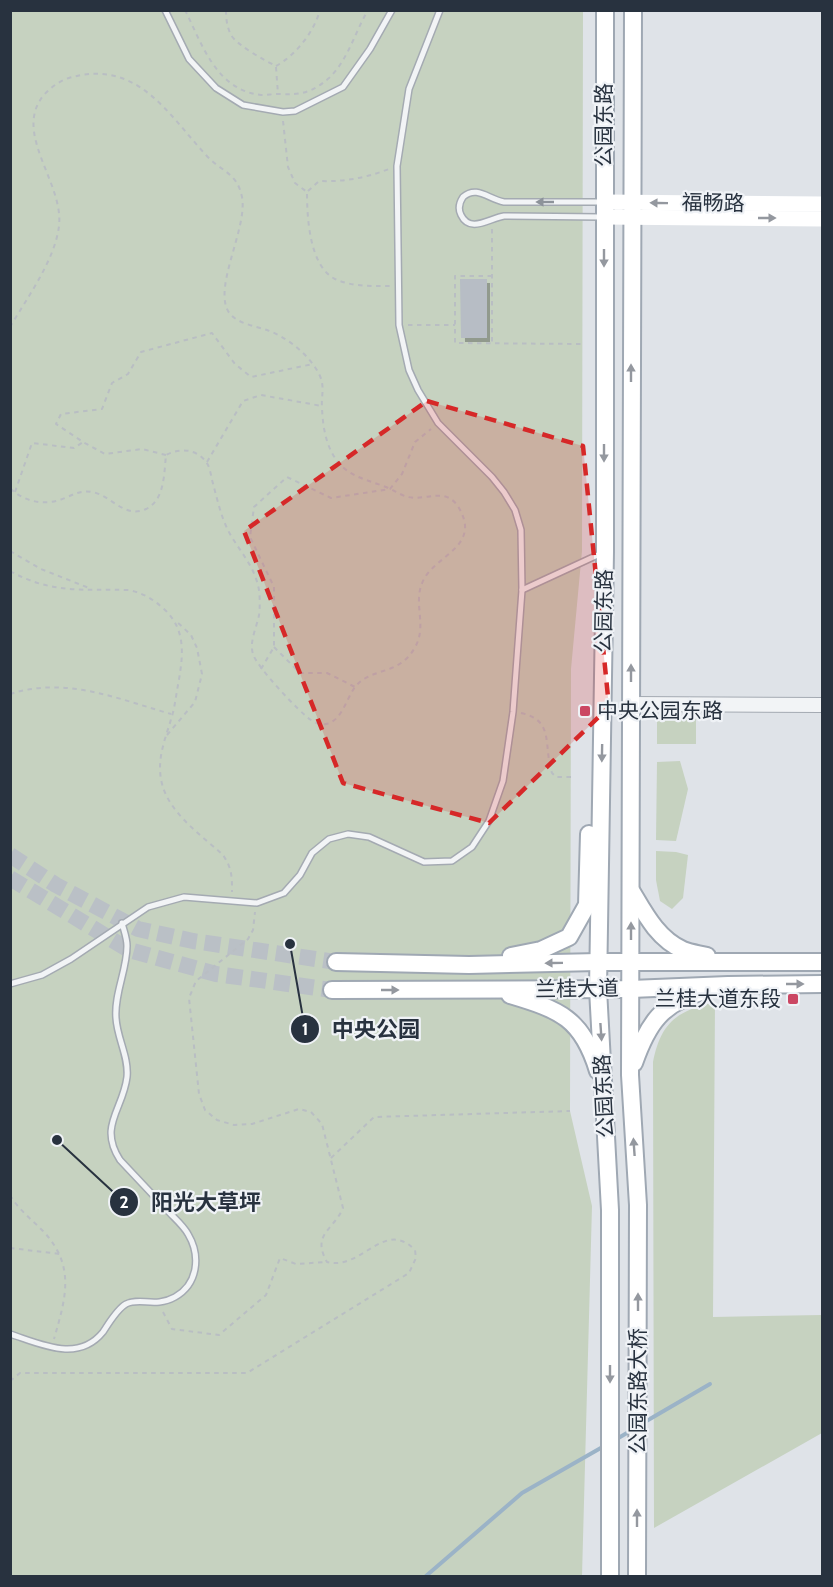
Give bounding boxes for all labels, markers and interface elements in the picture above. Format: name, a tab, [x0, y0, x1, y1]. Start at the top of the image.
street label: 公园东路	[591, 83, 616, 167]
street label: 福畅路	[681, 189, 745, 216]
one-way arrow	[536, 197, 555, 207]
one-way arrow	[650, 198, 669, 207]
one-way arrow	[758, 213, 777, 223]
one-way arrow	[599, 248, 609, 267]
one-way arrow	[626, 364, 636, 383]
one-way arrow	[599, 443, 609, 462]
street label: 公园东路	[590, 569, 617, 653]
one-way arrow	[626, 664, 636, 683]
place label: 中央公园东路	[597, 698, 723, 723]
marker: 中央公园东路	[578, 704, 592, 718]
one-way arrow	[597, 743, 607, 762]
one-way arrow	[626, 922, 636, 941]
one-way arrow	[545, 958, 564, 968]
street label: 兰桂大道	[535, 975, 619, 1002]
one-way arrow	[786, 979, 805, 989]
one-way arrow	[381, 985, 400, 995]
place label: 兰桂大道东段	[655, 986, 781, 1011]
marker: 兰桂大道东段	[786, 992, 800, 1006]
callout: 中央公园	[290, 1009, 432, 1049]
text: 中央公园	[332, 1016, 420, 1043]
text: 1	[302, 1018, 308, 1040]
one-way arrow	[596, 1022, 605, 1041]
street label: 公园东路	[589, 1053, 618, 1139]
one-way arrow	[630, 1138, 639, 1157]
callout: 阳光大草坪	[109, 1182, 273, 1222]
text: 阳光大草坪	[151, 1189, 261, 1216]
text: 2	[119, 1191, 129, 1213]
one-way arrow	[633, 1293, 643, 1312]
street label: 公园东路大桥	[625, 1328, 650, 1454]
one-way arrow	[605, 1364, 615, 1383]
one-way arrow	[632, 1509, 642, 1528]

